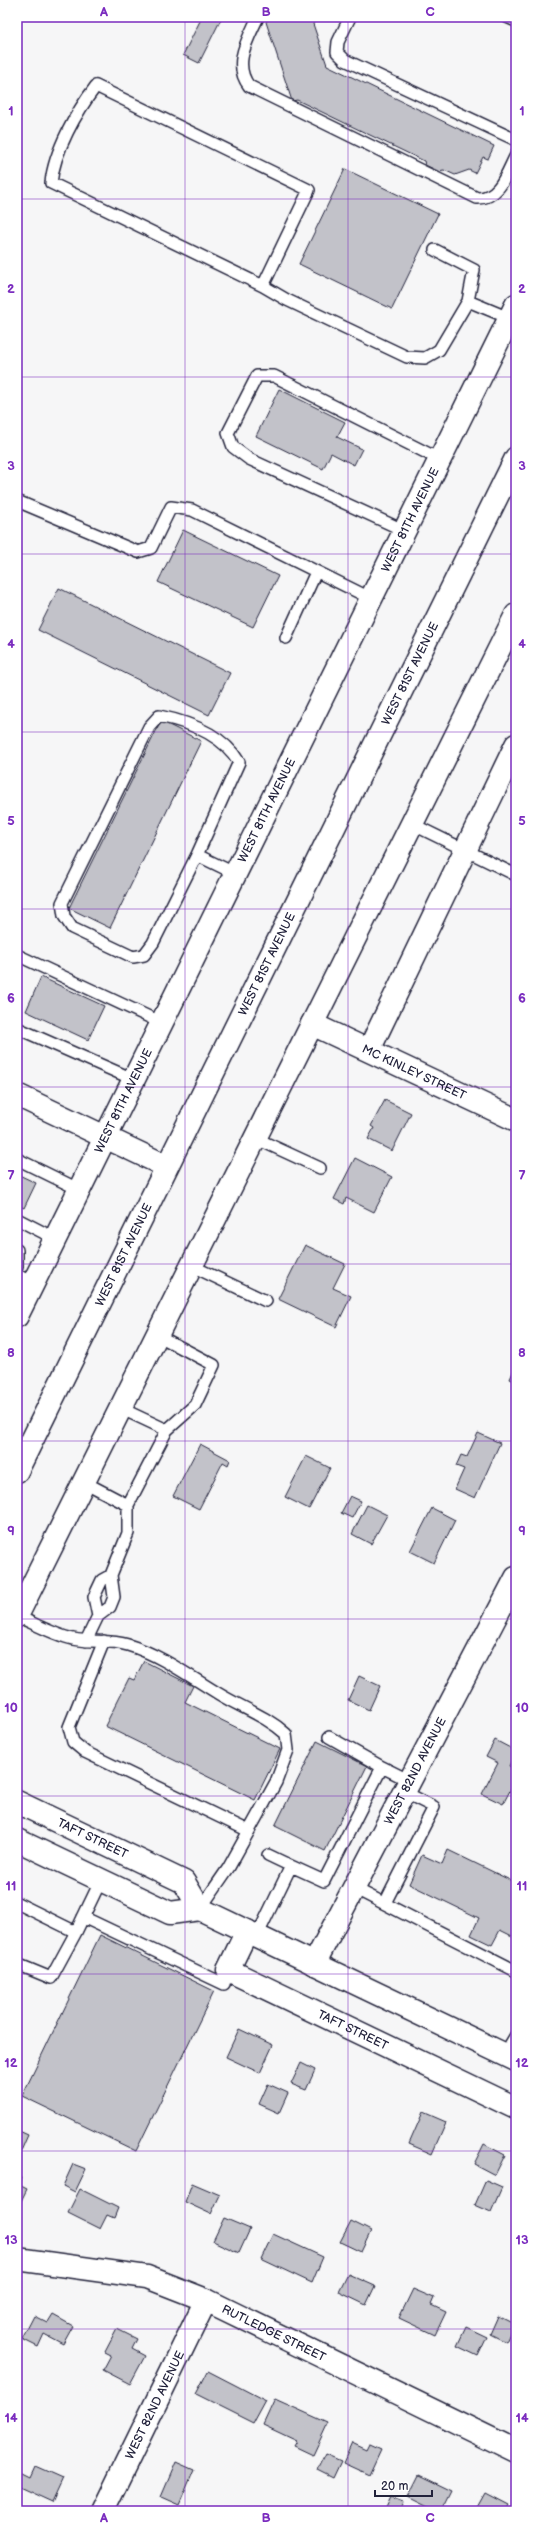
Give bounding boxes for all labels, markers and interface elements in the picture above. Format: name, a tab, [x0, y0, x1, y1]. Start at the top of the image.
text: A	[99, 4, 108, 20]
text: B	[261, 4, 271, 20]
text: C	[425, 4, 435, 20]
text: 1	[8, 103, 14, 119]
text: 1	[519, 103, 525, 119]
text: 2	[7, 281, 15, 297]
text: 2	[518, 281, 526, 297]
text: 3	[7, 458, 15, 474]
text: 3	[518, 458, 526, 474]
street label: WEST 81TH AVENUE	[378, 465, 442, 574]
street label: WEST 81ST AVENUE	[378, 619, 442, 727]
text: 4	[7, 636, 15, 652]
text: 4	[518, 636, 526, 652]
street label: WEST 81TH AVENUE	[235, 755, 299, 865]
text: 5	[7, 813, 15, 829]
text: 5	[518, 813, 526, 829]
street label: WEST 81ST AVENUE	[235, 910, 298, 1018]
text: 6	[7, 990, 15, 1006]
text: 6	[518, 990, 526, 1006]
street label: MC KINLEY STREET	[360, 1041, 469, 1103]
street label: WEST 81TH AVENUE	[91, 1046, 155, 1156]
text: 7	[7, 1168, 15, 1184]
text: 7	[518, 1168, 526, 1184]
street label: WEST 81ST AVENUE	[92, 1201, 155, 1309]
text: 8	[7, 1345, 15, 1361]
text: 8	[518, 1345, 526, 1361]
text: 9	[7, 1523, 15, 1539]
text: 9	[518, 1523, 526, 1539]
text: 10	[4, 1700, 18, 1716]
text: 10	[515, 1700, 529, 1716]
street label: WEST 82ND AVENUE	[381, 1715, 449, 1827]
street label: TAFT STREET	[55, 1815, 131, 1862]
text: 11	[6, 1878, 16, 1894]
text: 11	[517, 1878, 527, 1894]
street label: TAFT STREET	[315, 2007, 391, 2054]
text: 12	[4, 2055, 18, 2071]
text: 12	[515, 2055, 529, 2071]
text: 13	[4, 2232, 18, 2248]
text: 13	[515, 2232, 529, 2248]
street label: RUTLEDGE STREET	[219, 2301, 329, 2365]
street label: WEST 82ND AVENUE	[122, 2348, 188, 2462]
text: 14	[4, 2410, 18, 2426]
text: 14	[515, 2410, 529, 2426]
scale bar	[375, 2472, 432, 2498]
text: 20 m	[381, 2479, 408, 2494]
text: A	[99, 2510, 108, 2526]
text: B	[261, 2510, 271, 2526]
text: C	[425, 2510, 435, 2526]

